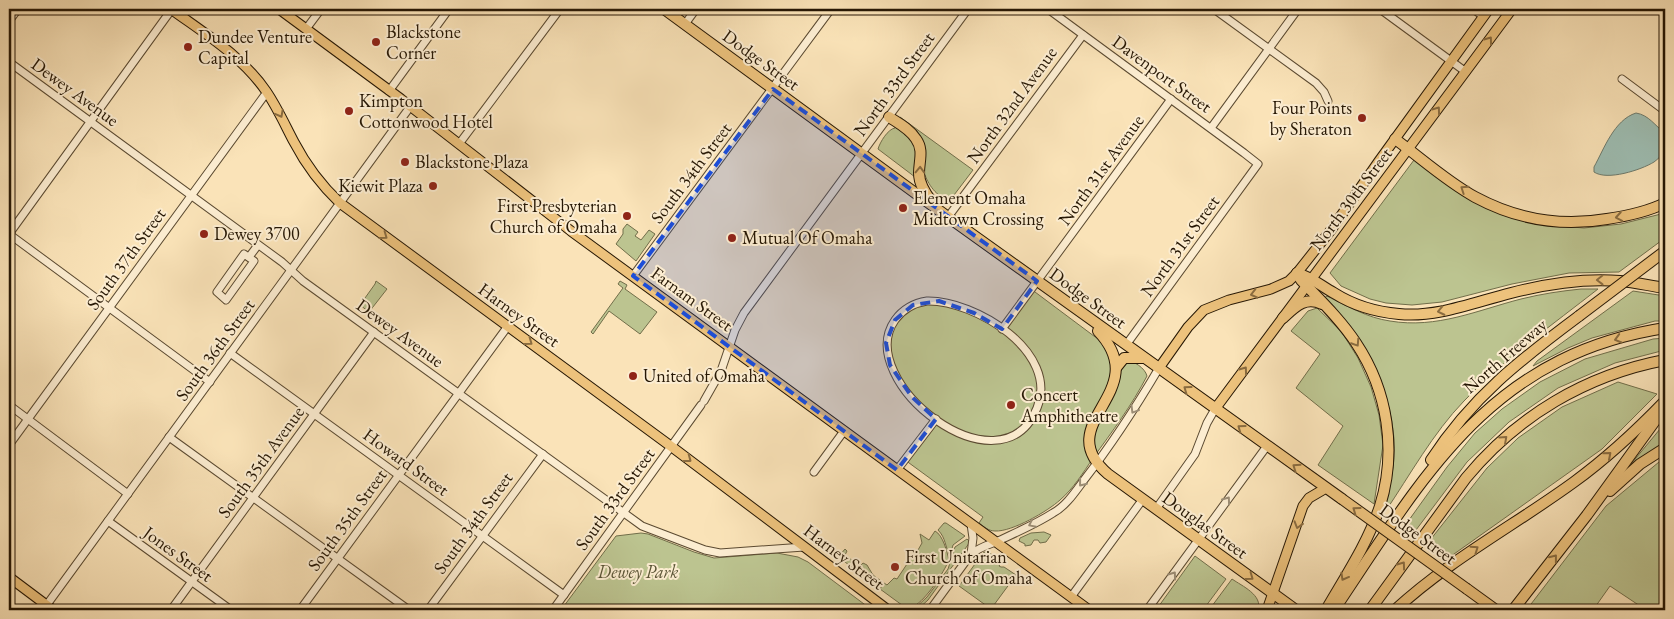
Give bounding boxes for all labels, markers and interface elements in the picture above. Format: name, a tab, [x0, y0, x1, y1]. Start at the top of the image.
place label: Blackstone Corner	[386, 20, 461, 64]
street label: Dodge Street	[718, 24, 805, 95]
place label: Dundee Venture Capital	[198, 25, 312, 69]
street label: North 33rd Street	[848, 27, 939, 140]
street label: Davenport Street	[1108, 30, 1217, 118]
marker: Blackstone Corner	[370, 36, 382, 48]
one-way arrow	[1483, 36, 1492, 46]
marker: Dundee Venture Capital	[182, 41, 194, 53]
street label: North 32nd Avenue	[961, 42, 1062, 168]
street label: Dewey Avenue	[27, 52, 124, 131]
place label: Kimpton Cottonwood Hotel	[359, 89, 493, 133]
place label: Four Points by Sheraton	[1270, 96, 1352, 140]
marker: Kimpton Cottonwood Hotel	[343, 105, 355, 117]
one-way arrow	[1431, 107, 1441, 116]
one-way arrow	[274, 109, 284, 118]
street label: North 31st Avenue	[1053, 110, 1149, 230]
marker: Four Points by Sheraton	[1356, 112, 1368, 124]
street label: South 34th Street	[645, 117, 736, 228]
street label: North 30th Street	[1304, 142, 1397, 255]
place label: Blackstone Plaza	[415, 150, 529, 173]
marker: Blackstone Plaza	[399, 156, 411, 168]
one-way arrow	[914, 166, 925, 174]
place label: Kiewit Plaza	[338, 174, 424, 197]
marker: Kiewit Plaza	[427, 180, 439, 192]
place label: Element Omaha Midtown Crossing	[913, 186, 1044, 230]
one-way arrow	[1460, 186, 1469, 195]
street label: North 31st Street	[1135, 190, 1224, 301]
place label: First Presbyterian Church of Omaha	[490, 194, 618, 238]
marker: Element Omaha Midtown Crossing	[897, 202, 909, 214]
street label: South 37th Street	[81, 203, 171, 314]
marker: First Presbyterian Church of Omaha	[621, 210, 633, 222]
one-way arrow	[1614, 212, 1623, 222]
place label: Dewey 3700	[214, 222, 300, 245]
place label: Mutual Of Omaha	[742, 226, 873, 249]
marker: Dewey 3700	[198, 228, 210, 240]
one-way arrow	[378, 230, 387, 238]
marker: Mutual Of Omaha	[726, 232, 738, 244]
street label: Farnam Street	[647, 261, 738, 336]
street label: Dodge Street	[1045, 262, 1132, 333]
one-way arrow	[1595, 275, 1603, 285]
street label: Harney Street	[474, 277, 565, 352]
one-way arrow	[1250, 288, 1259, 299]
street label: Dewey Avenue	[352, 293, 449, 372]
street label: South 36th Street	[170, 294, 260, 405]
one-way arrow	[1436, 305, 1445, 316]
street label: North Freeway	[1458, 313, 1551, 398]
one-way arrow	[1614, 333, 1622, 343]
one-way arrow	[523, 336, 533, 345]
one-way arrow	[1350, 338, 1359, 347]
place label: United of Omaha	[643, 364, 766, 387]
one-way arrow	[1238, 366, 1247, 376]
marker: United of Omaha	[627, 370, 639, 382]
place label: Concert Amphitheatre	[1020, 383, 1118, 427]
one-way arrow	[1183, 386, 1193, 395]
marker: Concert Amphitheatre	[1005, 399, 1017, 411]
street label: South 35th Avenue	[212, 401, 309, 522]
one-way arrow	[1130, 405, 1140, 414]
street label: Howard Street	[359, 423, 454, 501]
one-way arrow	[1238, 425, 1247, 433]
one-way arrow	[1498, 436, 1507, 445]
street label: South 33rd Street	[570, 443, 660, 554]
one-way arrow	[1602, 452, 1611, 461]
one-way arrow	[682, 453, 692, 462]
street label: South 35th Street	[302, 464, 392, 575]
one-way arrow	[1292, 464, 1302, 473]
street label: South 34th Street	[428, 467, 518, 578]
one-way arrow	[1079, 477, 1087, 486]
street label: Douglas Street	[1158, 486, 1253, 564]
one-way arrow	[1221, 496, 1230, 506]
street label: Dodge Street	[1375, 498, 1462, 569]
one-way arrow	[1352, 507, 1362, 516]
one-way arrow	[1028, 518, 1037, 529]
street label: Jones Street	[137, 519, 218, 587]
street label: Harney Street	[799, 519, 890, 595]
one-way arrow	[1293, 520, 1303, 528]
place label: First Unitarian Church of Omaha	[905, 545, 1033, 589]
one-way arrow	[1469, 546, 1479, 555]
one-way arrow	[1549, 555, 1557, 564]
park label: Dewey Park	[597, 560, 678, 584]
marker: First Unitarian Church of Omaha	[889, 561, 901, 573]
one-way arrow	[1396, 561, 1405, 571]
one-way arrow	[1167, 571, 1176, 581]
one-way arrow	[1244, 571, 1253, 581]
one-way arrow	[1340, 572, 1350, 581]

